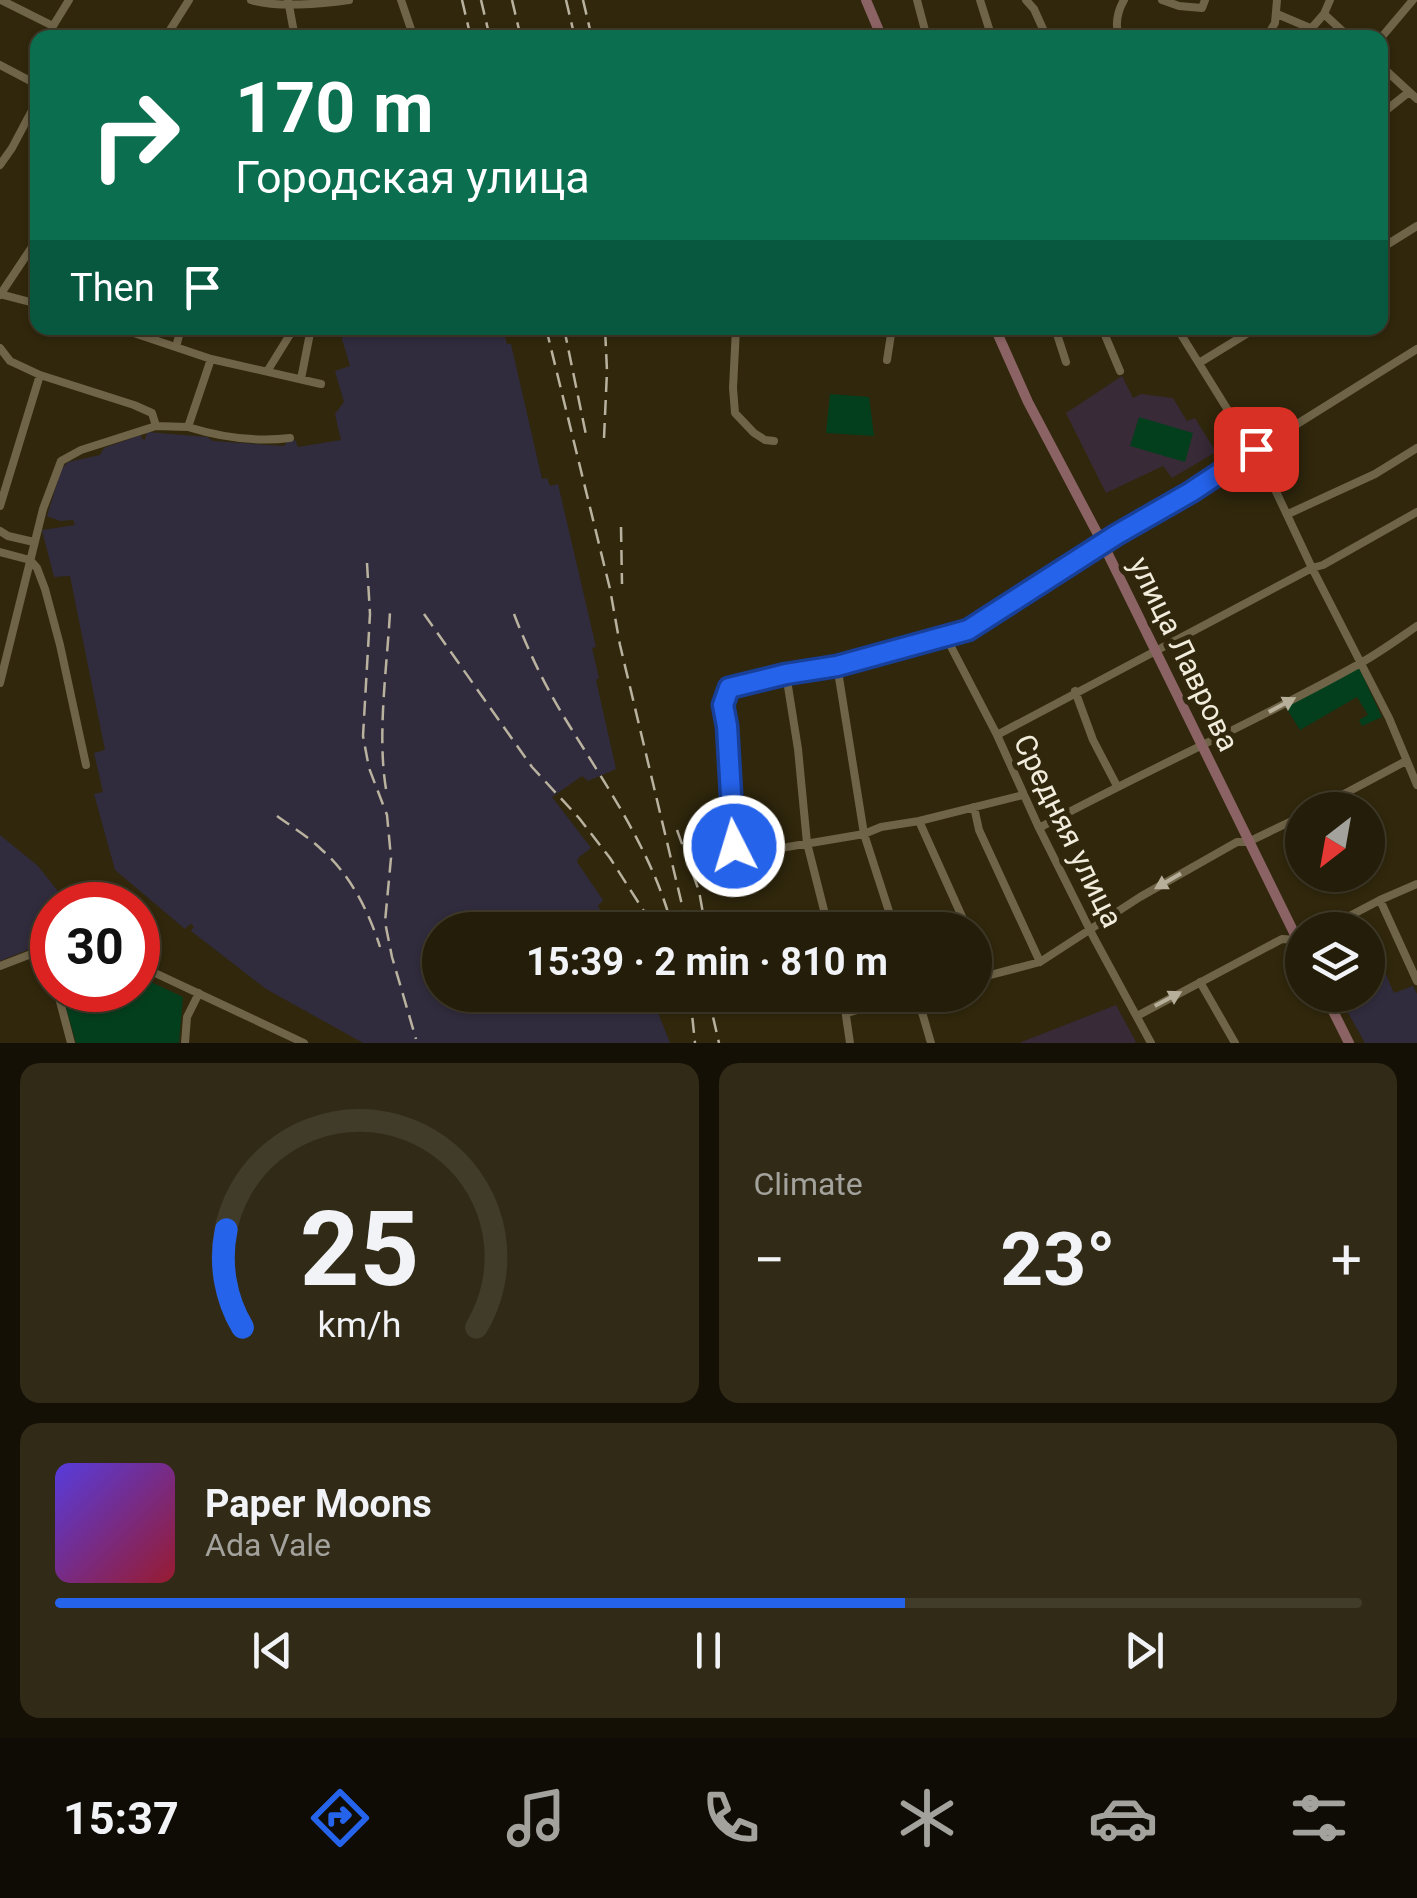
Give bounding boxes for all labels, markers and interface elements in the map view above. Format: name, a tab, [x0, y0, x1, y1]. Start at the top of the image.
text: 170 m	[235, 67, 434, 149]
icon: right	[70, 70, 200, 200]
text: Городская улица	[235, 151, 590, 204]
icon: arrive	[175, 260, 230, 315]
text: Then	[70, 266, 155, 310]
pin	[1214, 407, 1299, 492]
icon: arrive	[1229, 422, 1284, 477]
street label: улица Лаврова	[1122, 551, 1247, 757]
one-way arrow	[1268, 697, 1297, 714]
street label: Средняя улица	[1007, 729, 1130, 933]
north arrow	[1285, 792, 1385, 892]
map controls	[1285, 792, 1385, 1012]
position arrow	[682, 794, 786, 898]
one-way arrow	[1153, 873, 1182, 890]
speed limit sign: 30	[30, 882, 160, 1012]
button: layers	[1285, 912, 1385, 1012]
text: 15:39 · 2 min · 810 m	[526, 940, 888, 984]
one-way arrow	[1154, 991, 1183, 1008]
text: Climate	[754, 1165, 863, 1203]
text: 25	[300, 1189, 419, 1310]
text: 23°	[1000, 1215, 1116, 1303]
text: −	[754, 1228, 785, 1292]
text: +	[1331, 1228, 1362, 1292]
text: km/h	[317, 1304, 401, 1346]
text: Paper Moons	[205, 1482, 432, 1526]
text: Ada Vale	[205, 1526, 331, 1564]
icon: previous	[245, 1623, 300, 1678]
icon: pause	[681, 1623, 736, 1678]
icon: next	[1117, 1623, 1172, 1678]
icon: directions	[305, 1783, 375, 1853]
icon: music	[501, 1783, 571, 1853]
icon: phone	[696, 1783, 766, 1853]
icon: climate	[892, 1783, 962, 1853]
icon: car	[1088, 1783, 1158, 1853]
icon: filters	[1284, 1783, 1354, 1853]
text: 15:37	[63, 1792, 179, 1845]

